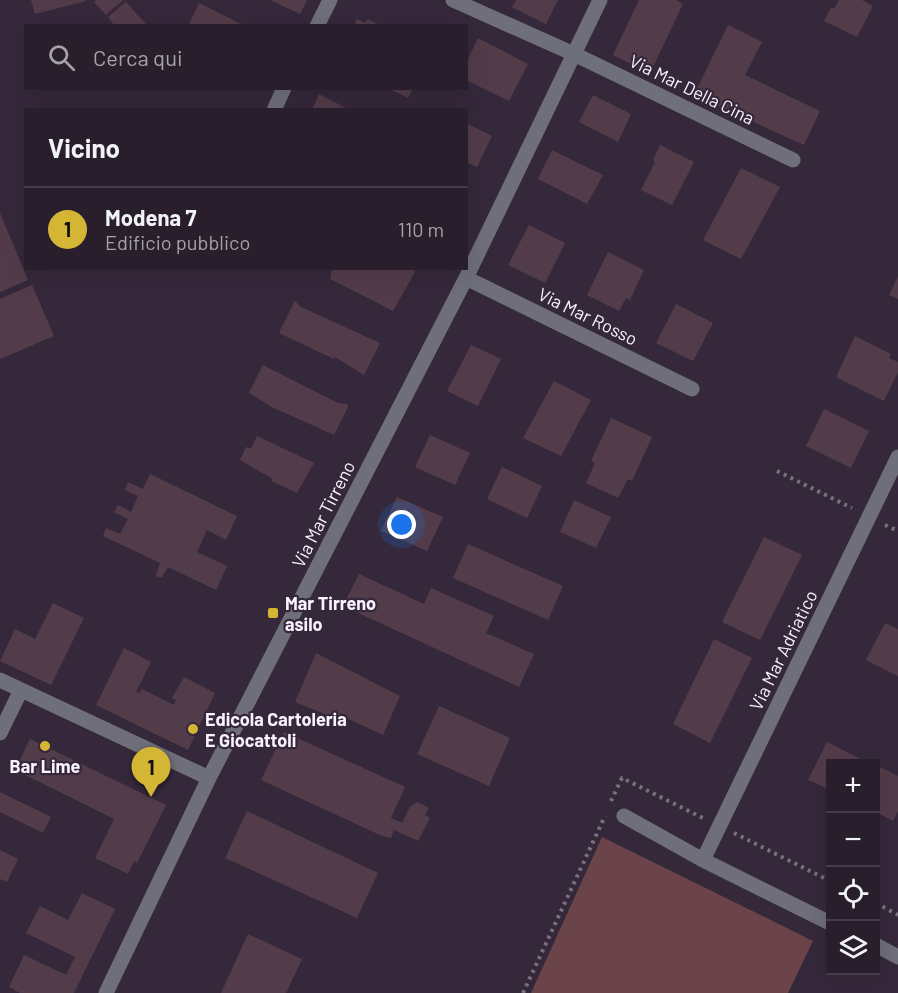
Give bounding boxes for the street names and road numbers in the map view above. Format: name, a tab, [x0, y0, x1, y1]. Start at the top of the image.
street label: Via Mar Della Cina	[626, 49, 758, 129]
street label: Via Mar Rosso	[535, 282, 641, 350]
street label: Via Mar Tirreno	[287, 457, 359, 571]
street label: Via Mar Adriatico	[744, 586, 822, 714]

